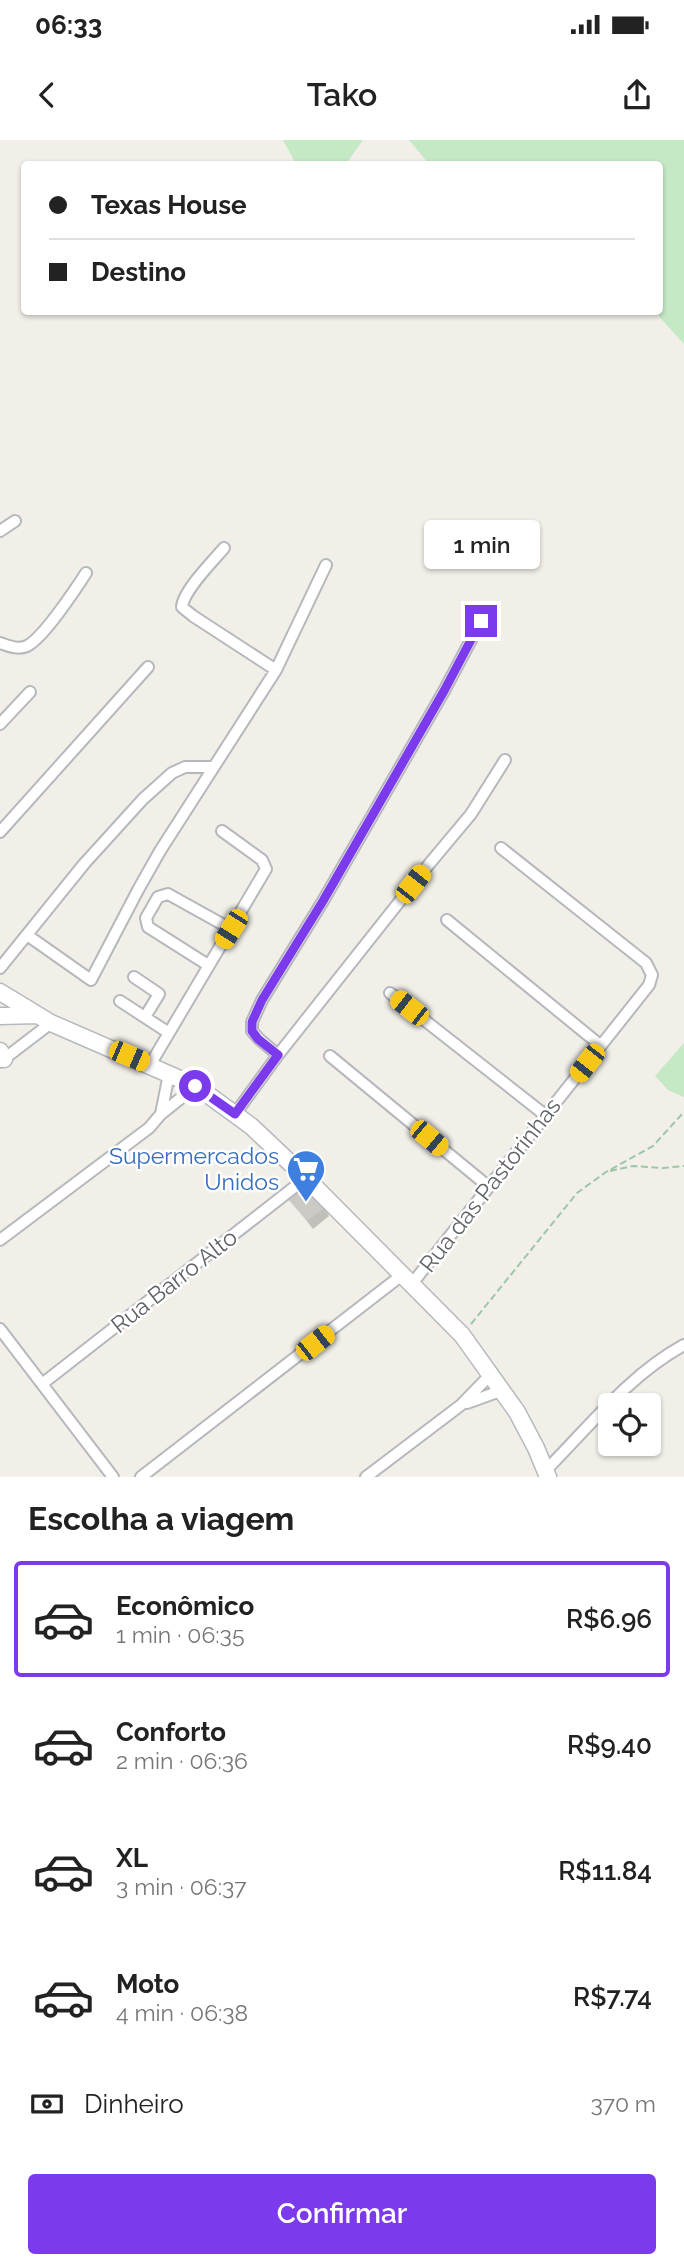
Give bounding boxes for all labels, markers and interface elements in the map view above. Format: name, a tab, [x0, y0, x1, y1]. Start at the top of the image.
text: 06:33	[35, 10, 102, 40]
icon: back	[28, 76, 66, 114]
text: Tako	[307, 76, 377, 113]
icon: share	[618, 76, 656, 114]
text: Texas House	[91, 190, 247, 220]
text: Destino	[91, 257, 186, 287]
callout: 1 min	[423, 519, 539, 568]
text: 1 min	[453, 531, 511, 558]
route end	[465, 605, 497, 637]
car	[392, 861, 435, 907]
car	[211, 906, 252, 952]
car	[386, 987, 433, 1029]
car	[106, 1038, 153, 1074]
car	[566, 1040, 609, 1086]
route start	[179, 1070, 211, 1102]
street label: Rua das Pastorinhas	[413, 1092, 566, 1277]
car	[407, 1116, 452, 1160]
place label: Supermercados Unidos	[109, 1142, 279, 1195]
supermarket icon: Supermercados Unidos	[285, 1148, 327, 1203]
street label: Rua Barro Alto	[105, 1223, 242, 1338]
car	[292, 1322, 339, 1364]
map controls	[598, 1393, 661, 1456]
button: locate	[598, 1393, 661, 1456]
text: Escolha a viagem	[28, 1500, 294, 1537]
icon: car	[32, 1588, 95, 1651]
text: Econômico	[116, 1591, 254, 1621]
text: R$6.96	[566, 1604, 652, 1634]
text: 1 min · 06:35	[116, 1621, 244, 1648]
icon: car	[32, 1714, 95, 1777]
text: Conforto	[116, 1717, 226, 1747]
text: R$9.40	[567, 1730, 652, 1760]
text: 2 min · 06:36	[116, 1747, 248, 1774]
icon: car	[32, 1840, 95, 1903]
text: XL	[116, 1843, 148, 1873]
text: R$11.84	[558, 1856, 652, 1886]
text: 3 min · 06:37	[116, 1873, 247, 1900]
icon: car	[32, 1966, 95, 2029]
text: Moto	[116, 1969, 179, 1999]
text: R$7.74	[573, 1982, 652, 2012]
text: 4 min · 06:38	[116, 1999, 248, 2026]
icon: cash	[28, 2085, 66, 2123]
text: Dinheiro	[84, 2089, 184, 2119]
text: 370 m	[591, 2090, 656, 2117]
button: Confirmar	[28, 2174, 656, 2254]

